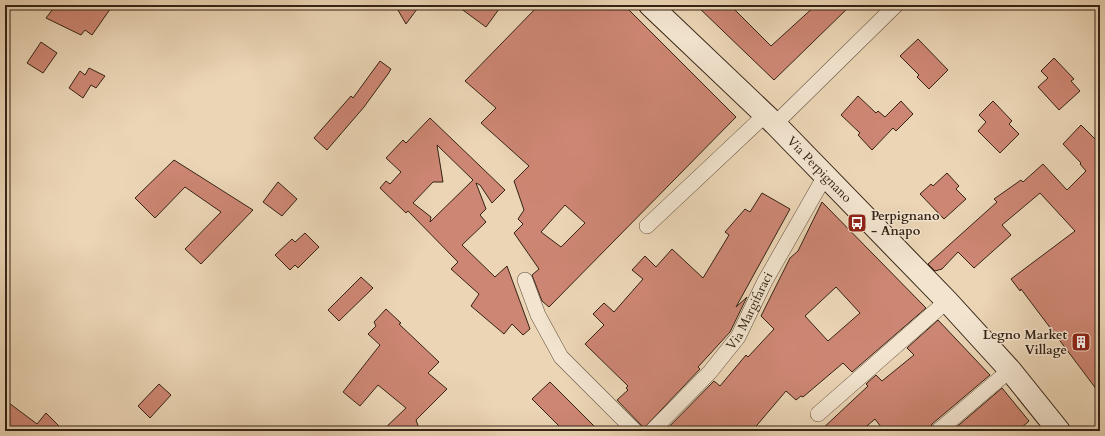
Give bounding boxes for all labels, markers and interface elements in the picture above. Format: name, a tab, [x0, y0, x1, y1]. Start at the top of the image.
street label: Via Perpignano	[783, 132, 856, 207]
place label: Perpignano - Anapo	[871, 207, 940, 240]
bus stop icon: Perpignano - Anapo	[846, 212, 868, 234]
street label: Via Margifaraci	[722, 268, 777, 354]
place label: Legno Market Village	[983, 326, 1067, 359]
building icon: Legno Market Village	[1070, 331, 1092, 353]

